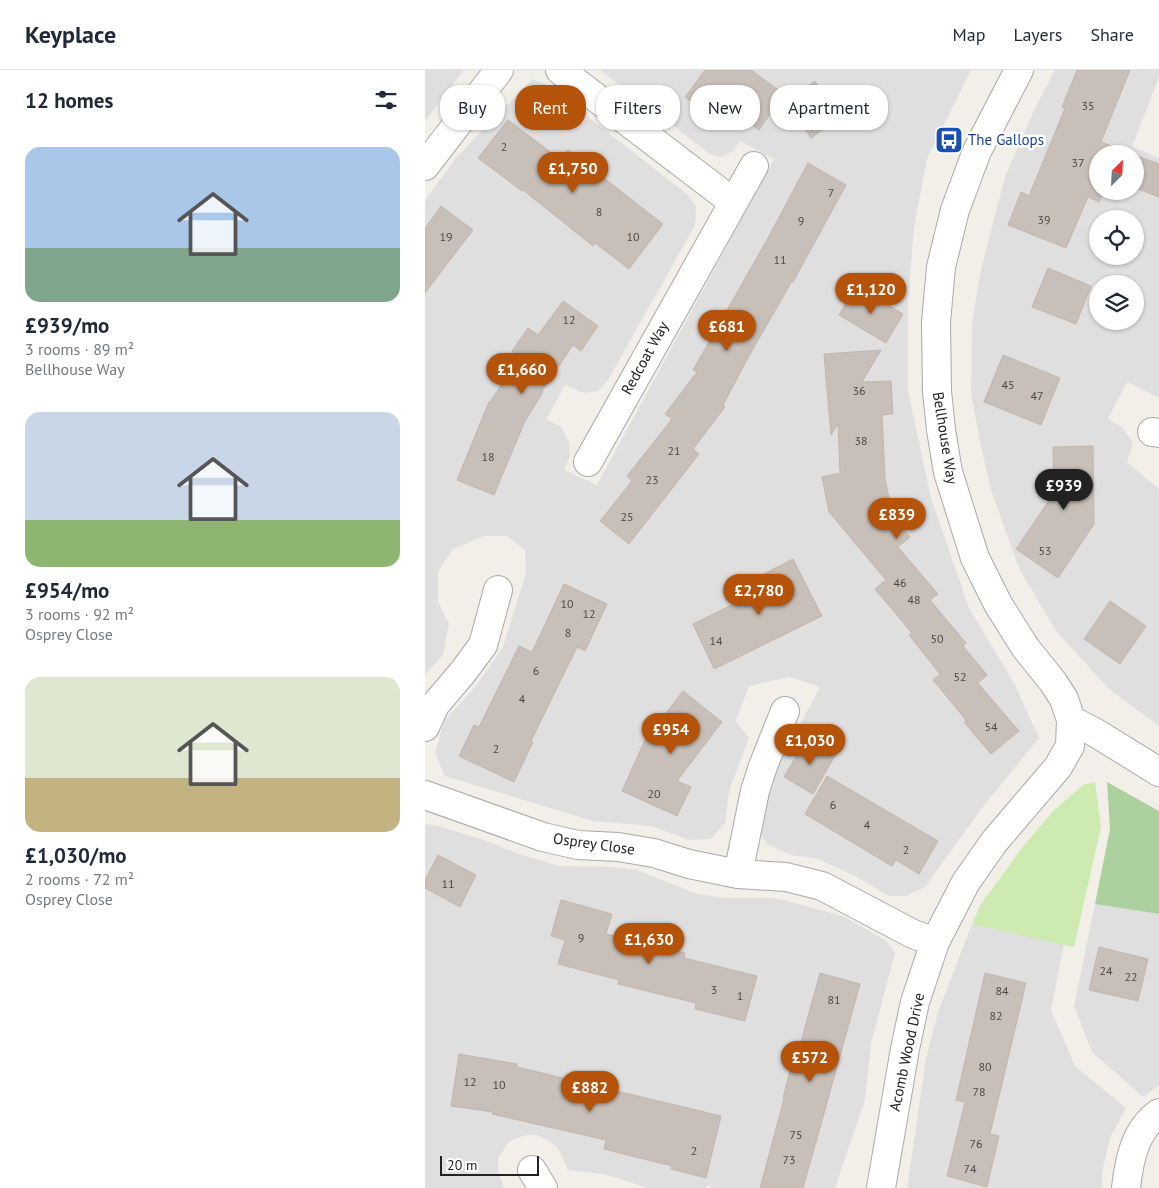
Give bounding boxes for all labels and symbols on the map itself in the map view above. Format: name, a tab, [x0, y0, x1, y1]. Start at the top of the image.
house number: 35	[1081, 98, 1095, 113]
bus stop icon: The Gallops	[934, 125, 964, 155]
place label: The Gallops	[968, 130, 1044, 149]
house number: 2	[501, 139, 507, 154]
north arrow	[1089, 145, 1144, 200]
pin: £1,750	[532, 152, 614, 194]
house number: 37	[1071, 155, 1085, 170]
house number: 7	[828, 185, 834, 200]
house number: 8	[596, 204, 602, 219]
house number: 39	[1037, 212, 1051, 227]
house number: 9	[798, 213, 804, 228]
house number: 19	[439, 229, 453, 244]
house number: 10	[626, 229, 640, 244]
house number: 11	[773, 252, 787, 267]
pin: £1,120	[830, 272, 912, 315]
pin: £681	[697, 310, 757, 352]
house number: 12	[562, 312, 576, 327]
street label: Redcoat Way	[617, 318, 672, 398]
pin: £1,660	[481, 352, 563, 395]
house number: 45	[1001, 377, 1015, 392]
house number: 36	[852, 383, 866, 398]
house number: 47	[1030, 388, 1044, 403]
street label: Bellhouse Way	[929, 390, 962, 486]
house number: 38	[854, 433, 868, 448]
house number: 21	[667, 443, 681, 458]
house number: 18	[481, 449, 495, 464]
pin: £939	[1034, 468, 1094, 511]
house number: 23	[645, 472, 659, 487]
pin: £839	[867, 498, 927, 540]
house number: 25	[620, 509, 634, 524]
house number: 53	[1038, 543, 1052, 558]
pin: £2,780	[718, 574, 800, 616]
house number: 46	[893, 575, 907, 590]
house number: 48	[907, 592, 921, 607]
house number: 10	[560, 596, 574, 611]
house number: 12	[582, 606, 596, 621]
house number: 8	[565, 625, 571, 640]
house number: 50	[930, 631, 944, 646]
house number: 14	[709, 633, 723, 648]
house number: 6	[533, 663, 539, 678]
house number: 52	[953, 669, 967, 684]
house number: 4	[519, 691, 526, 706]
pin: £954	[641, 712, 701, 755]
house number: 54	[984, 719, 998, 734]
pin: £1,030	[769, 724, 851, 766]
house number: 2	[493, 741, 499, 756]
house number: 20	[647, 786, 661, 801]
house number: 6	[830, 797, 836, 812]
house number: 4	[864, 817, 871, 832]
street label: Osprey Close	[552, 828, 636, 859]
house number: 2	[903, 842, 909, 857]
house number: 11	[441, 876, 455, 891]
pin: £1,630	[608, 922, 690, 965]
house number: 9	[578, 930, 584, 945]
house number: 24	[1099, 963, 1113, 978]
house number: 22	[1124, 969, 1138, 984]
house number: 3	[711, 982, 717, 997]
house number: 84	[995, 983, 1009, 998]
house number: 1	[737, 988, 743, 1003]
street label: Acomb Wood Drive	[885, 991, 928, 1113]
house number: 81	[827, 992, 841, 1007]
house number: 82	[989, 1008, 1003, 1023]
pin: £572	[780, 1040, 840, 1083]
house number: 80	[978, 1059, 992, 1074]
pin: £882	[560, 1070, 620, 1113]
house number: 12	[463, 1074, 477, 1089]
house number: 10	[492, 1077, 506, 1092]
house number: 78	[972, 1084, 986, 1099]
house number: 75	[789, 1127, 803, 1142]
house number: 76	[969, 1136, 983, 1151]
house number: 2	[691, 1143, 697, 1158]
house number: 73	[782, 1152, 796, 1167]
scale bar	[440, 1153, 539, 1176]
house number: 74	[963, 1161, 977, 1176]

